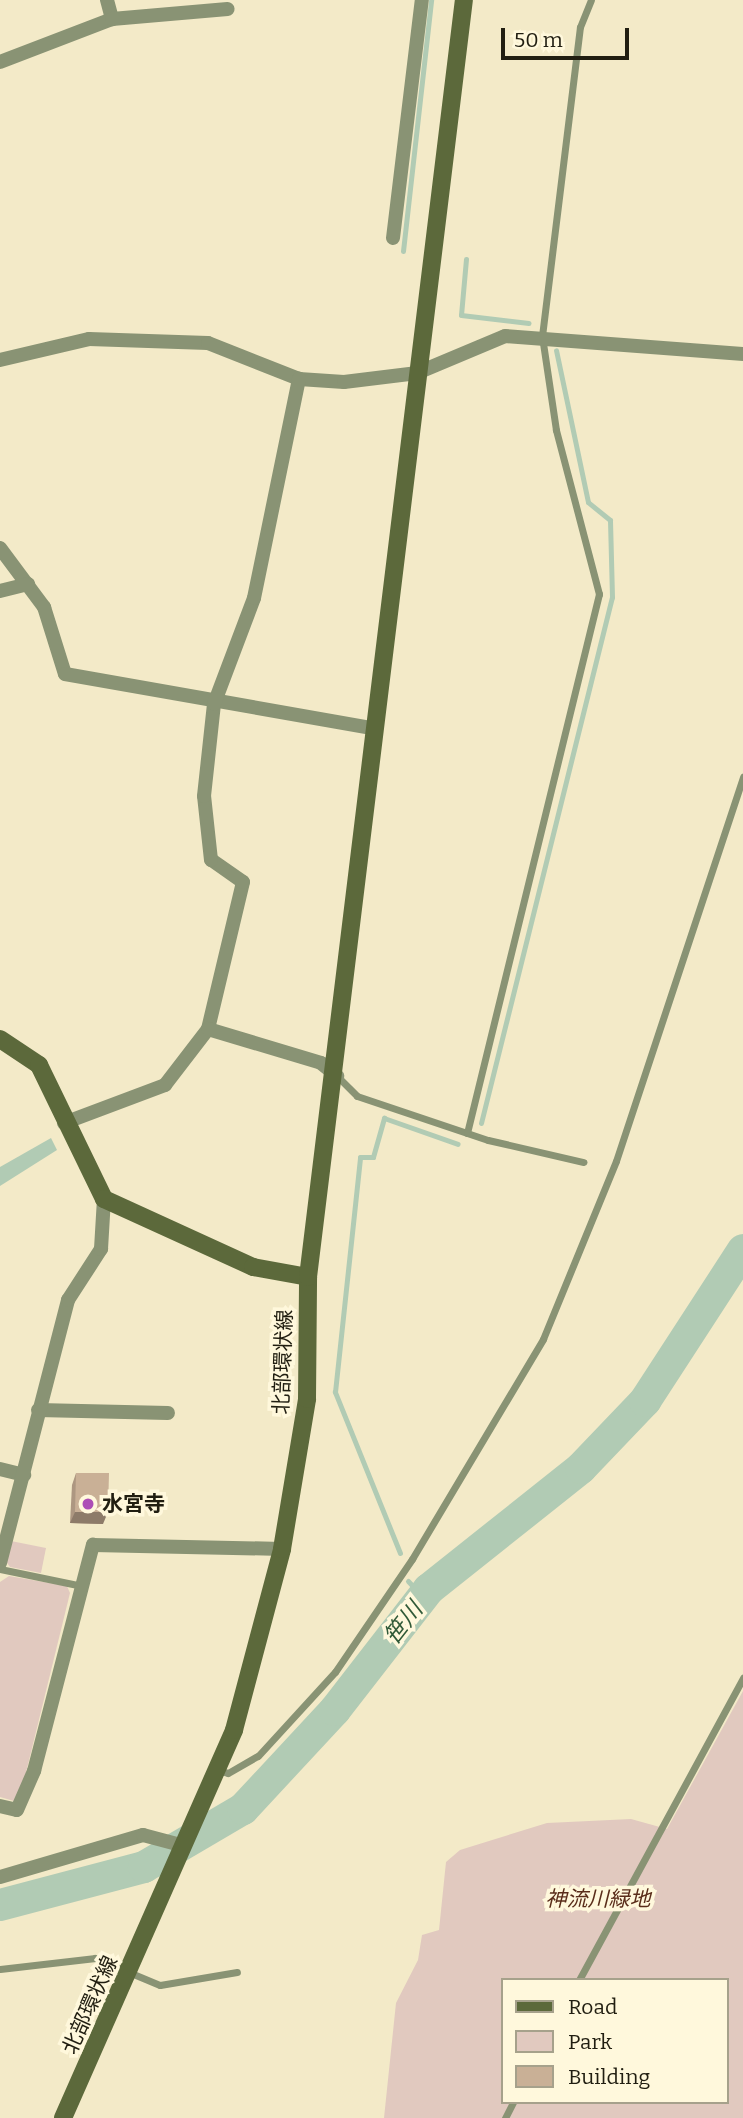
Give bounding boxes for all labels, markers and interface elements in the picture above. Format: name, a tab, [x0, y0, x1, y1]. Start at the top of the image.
scale bar	[505, 14, 633, 58]
text: 50 m	[514, 27, 563, 53]
street label: 北部環状線	[269, 1309, 297, 1415]
place label: 水宮寺	[102, 1491, 165, 1517]
marker: 水宮寺	[80, 1496, 96, 1512]
water label: 笹川	[378, 1596, 428, 1650]
park label: 神流川緑地	[546, 1886, 650, 1912]
street label: 北部環状線	[57, 1952, 123, 2058]
legend	[502, 1978, 729, 2104]
text: Road	[568, 1994, 617, 2020]
text: Park	[568, 2029, 612, 2055]
text: Building	[568, 2064, 650, 2090]

